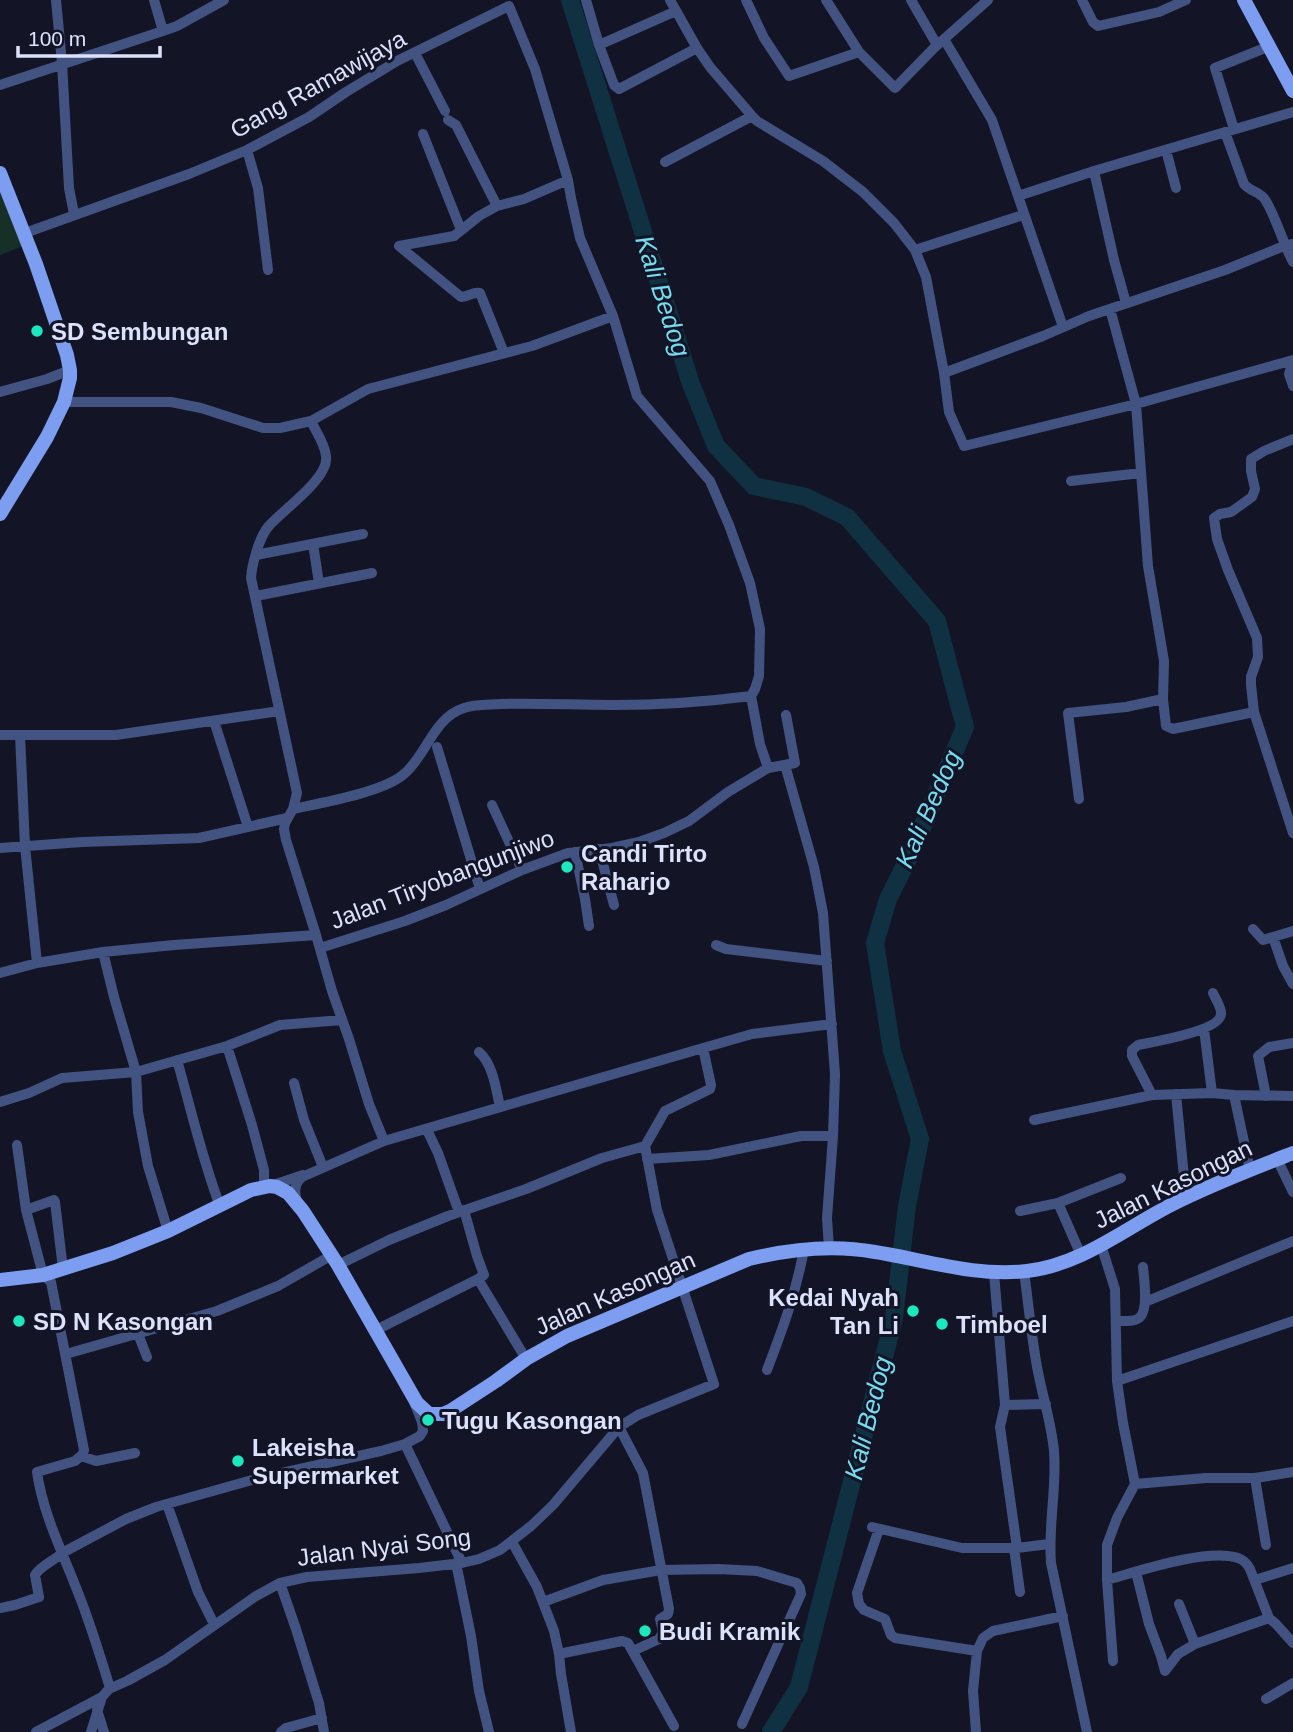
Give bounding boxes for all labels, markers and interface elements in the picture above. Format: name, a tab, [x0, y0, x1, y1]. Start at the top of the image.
scale bar	[18, 14, 159, 58]
street label: Gang Ramawijaya	[226, 24, 411, 143]
text: 100 m	[28, 27, 86, 50]
water label: Kali Bedog	[629, 232, 697, 361]
place label: SD Sembungan	[51, 318, 228, 345]
marker: SD Sembungan	[29, 323, 45, 339]
water label: Kali Bedog	[889, 745, 967, 873]
street label: Jalan Tiryobangunjiwo	[326, 824, 558, 934]
place label: Candi Tirto Raharjo	[581, 840, 707, 895]
marker: Candi Tirto Raharjo	[559, 859, 575, 875]
street label: Jalan Kasongan	[1090, 1134, 1256, 1234]
street label: Jalan Kasongan	[531, 1246, 699, 1340]
place label: Kedai Nyah Tan Li	[768, 1284, 899, 1339]
marker: Kedai Nyah Tan Li	[905, 1303, 921, 1319]
place label: SD N Kasongan	[33, 1308, 213, 1335]
place label: Timboel	[956, 1311, 1048, 1338]
marker: SD N Kasongan	[11, 1313, 27, 1329]
marker: Timboel	[934, 1316, 950, 1332]
water label: Kali Bedog	[838, 1353, 898, 1483]
place label: Tugu Kasongan	[442, 1407, 622, 1434]
marker: Tugu Kasongan	[420, 1412, 436, 1428]
place label: Lakeisha Supermarket	[252, 1434, 399, 1489]
marker: Lakeisha Supermarket	[230, 1453, 246, 1469]
street label: Jalan Nyai Song	[296, 1523, 472, 1571]
place label: Budi Kramik	[659, 1618, 801, 1645]
marker: Budi Kramik	[637, 1623, 653, 1639]

